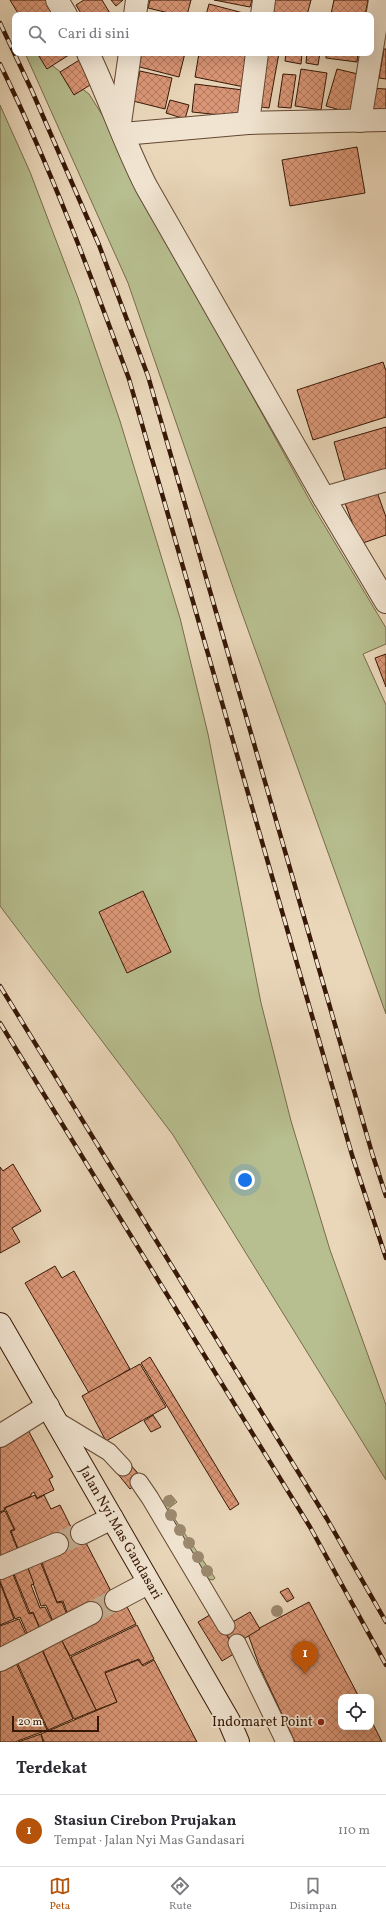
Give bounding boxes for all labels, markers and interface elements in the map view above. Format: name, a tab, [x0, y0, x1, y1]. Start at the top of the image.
search box	[12, 12, 374, 56]
icon: search	[26, 23, 48, 45]
text: Cari di sini	[58, 24, 129, 45]
your location	[235, 1170, 255, 1190]
street label: Jalan Nyi Mas Gandasari	[74, 1463, 166, 1603]
pin: 1	[292, 1641, 318, 1674]
map controls	[338, 1694, 374, 1730]
button: locate	[338, 1694, 374, 1730]
place label: Indomaret Point	[212, 1713, 313, 1732]
scale bar	[12, 1714, 99, 1733]
text: 20 m	[18, 1715, 42, 1730]
marker: Indomaret Point	[316, 1717, 326, 1727]
text: Terdekat	[16, 1757, 87, 1780]
text: Stasiun Cirebon Prujakan	[54, 1811, 236, 1832]
text: 1	[26, 1822, 32, 1840]
text: 110 m	[338, 1822, 370, 1840]
text: Tempat · Jalan Nyi Mas Gandasari	[54, 1832, 245, 1850]
tab: Peta	[49, 1875, 71, 1914]
tab: Rute	[169, 1875, 192, 1914]
tab: Disimpan	[290, 1875, 337, 1914]

